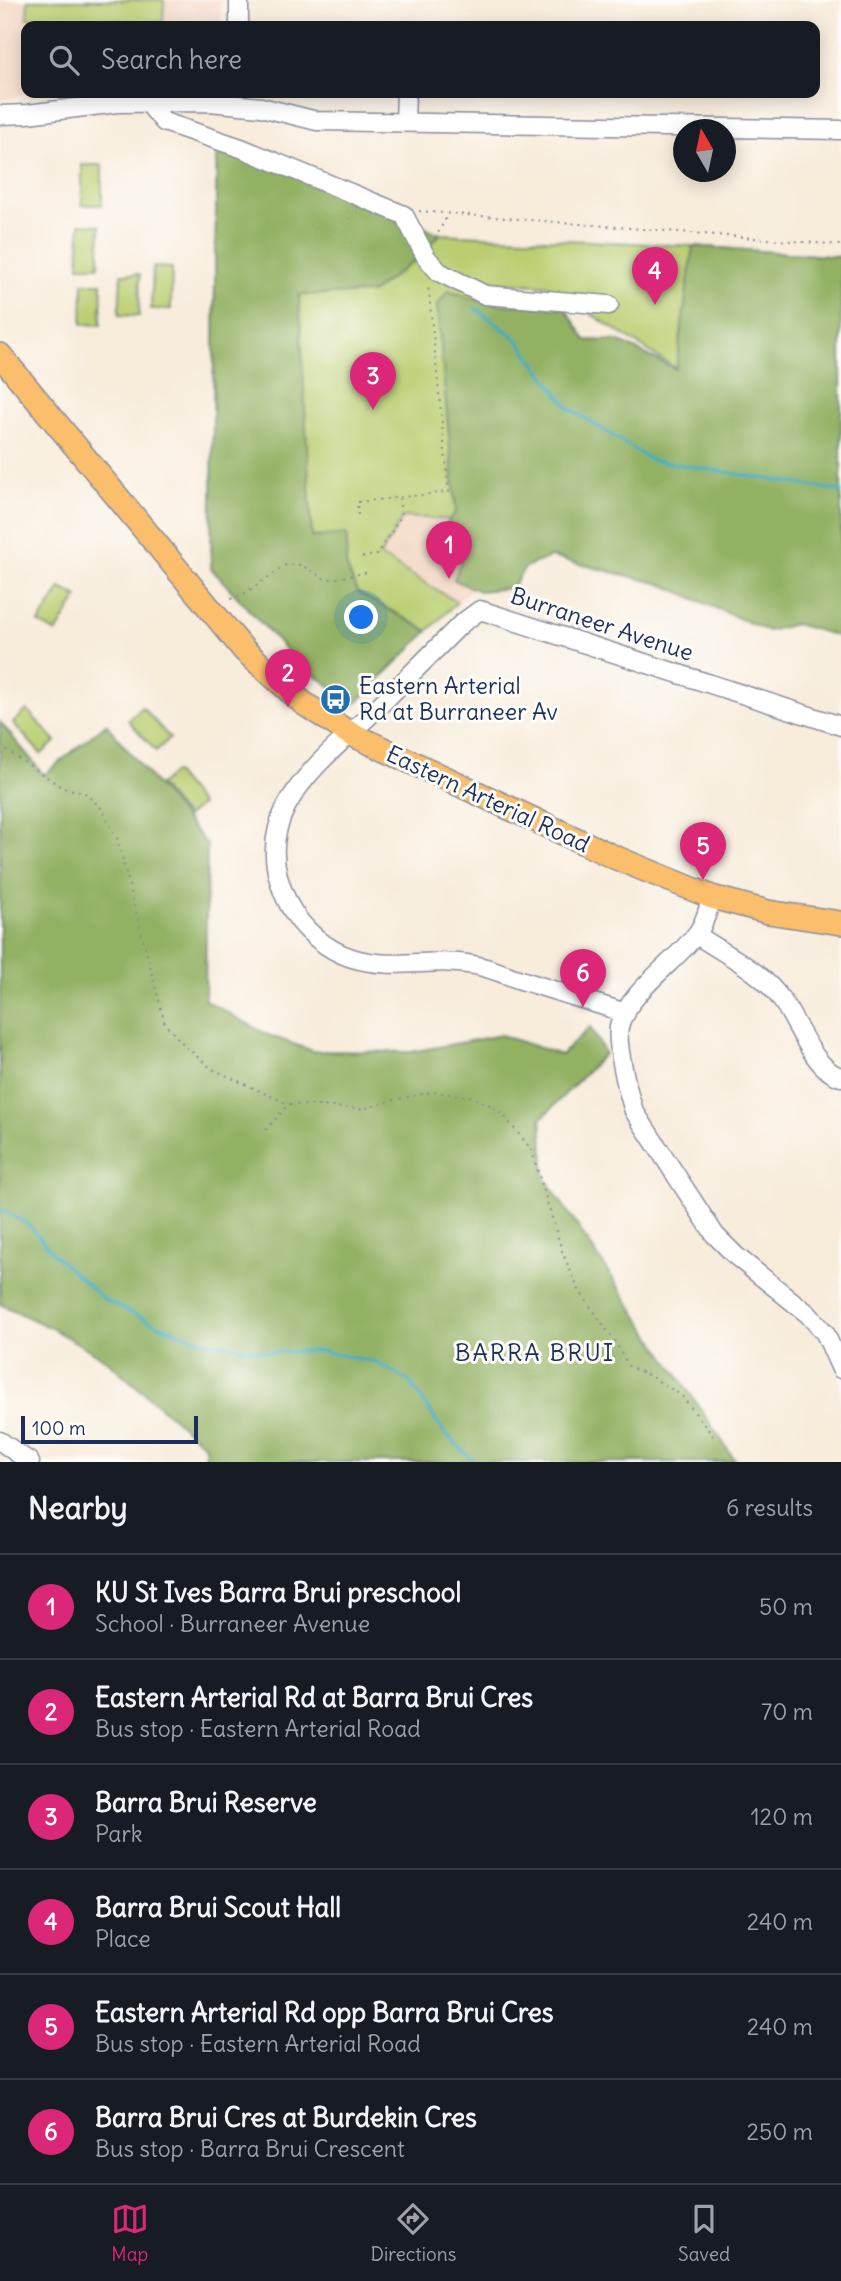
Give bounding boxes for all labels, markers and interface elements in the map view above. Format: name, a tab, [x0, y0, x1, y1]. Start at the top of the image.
search box	[21, 21, 820, 98]
icon: search	[45, 41, 83, 79]
text: Search here	[101, 43, 242, 76]
north arrow	[673, 119, 736, 182]
pin: 4	[632, 247, 678, 305]
pin: 3	[350, 352, 396, 410]
pin: 1	[426, 521, 472, 579]
street label: Burraneer Avenue	[507, 580, 697, 667]
your location	[344, 600, 378, 634]
pin: 2	[265, 649, 311, 707]
place label: Eastern Arterial Rd at Burraneer Av	[359, 671, 558, 726]
bus stop icon: Eastern Arterial Rd at Burraneer Av	[319, 682, 353, 716]
street label: Eastern Arterial Road	[382, 739, 595, 858]
pin: 5	[680, 822, 726, 880]
pin: 6	[560, 949, 606, 1007]
district label: BARRA BRUI	[455, 1337, 615, 1367]
scale bar	[21, 1413, 198, 1445]
text: 100 m	[32, 1416, 86, 1440]
text: Nearby	[28, 1489, 128, 1527]
text: 6 results	[726, 1493, 813, 1522]
text: KU St Ives Barra Brui preschool	[95, 1576, 461, 1609]
text: 1	[46, 1592, 56, 1621]
text: 50 m	[759, 1592, 813, 1621]
text: School · Burraneer Avenue	[95, 1609, 370, 1638]
text: Eastern Arterial Rd at Barra Brui Cres	[95, 1681, 533, 1714]
text: 2	[45, 1697, 57, 1726]
text: 70 m	[761, 1697, 813, 1726]
text: Bus stop · Eastern Arterial Road	[95, 1714, 421, 1743]
text: Barra Brui Reserve	[95, 1786, 317, 1819]
text: 3	[44, 1802, 58, 1831]
text: 120 m	[750, 1802, 813, 1831]
text: Park	[95, 1819, 143, 1848]
text: Barra Brui Scout Hall	[95, 1891, 341, 1924]
text: 4	[44, 1907, 58, 1936]
text: 240 m	[747, 1907, 813, 1936]
text: Place	[95, 1924, 151, 1953]
text: Eastern Arterial Rd opp Barra Brui Cres	[95, 1996, 554, 2029]
text: 5	[44, 2012, 58, 2041]
text: 240 m	[747, 2012, 813, 2041]
text: Bus stop · Eastern Arterial Road	[95, 2029, 421, 2058]
text: Barra Brui Cres at Burdekin Cres	[95, 2101, 477, 2134]
text: 6	[44, 2117, 58, 2146]
text: 250 m	[746, 2117, 813, 2146]
text: Bus stop · Barra Brui Crescent	[95, 2134, 405, 2163]
tab: Map	[111, 2200, 149, 2266]
tab: Directions	[371, 2200, 456, 2266]
tab: Saved	[678, 2200, 730, 2266]

